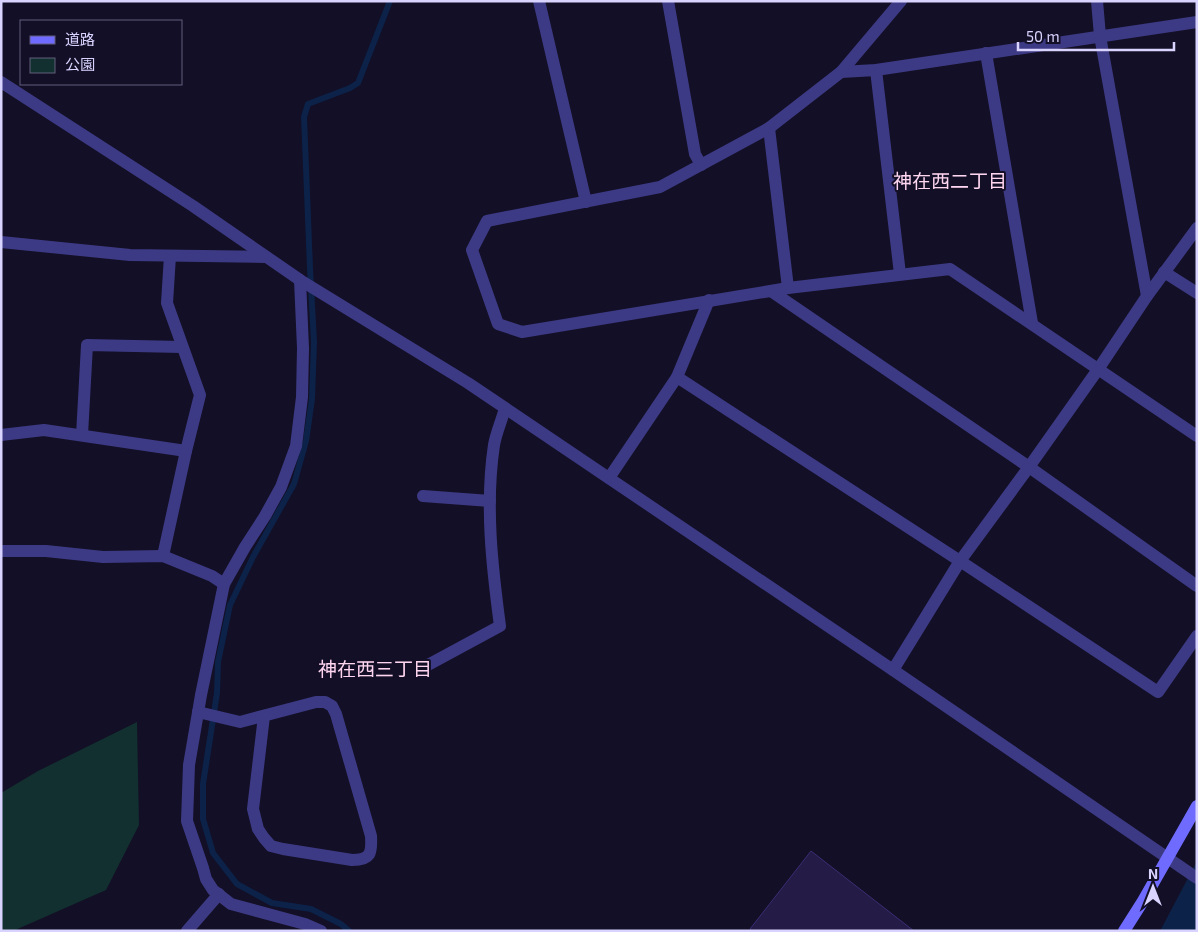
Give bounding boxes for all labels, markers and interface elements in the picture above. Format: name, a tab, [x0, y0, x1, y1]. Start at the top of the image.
legend	[20, 20, 182, 85]
scale bar	[1018, 20, 1174, 52]
text: 50 m	[1026, 27, 1060, 45]
text: 道路	[65, 30, 95, 48]
text: 公園	[65, 55, 95, 73]
district label: 神在西二丁目	[893, 169, 1007, 192]
district label: 神在西三丁目	[318, 657, 432, 680]
north arrow	[1128, 862, 1178, 912]
text: N	[1148, 865, 1158, 882]

